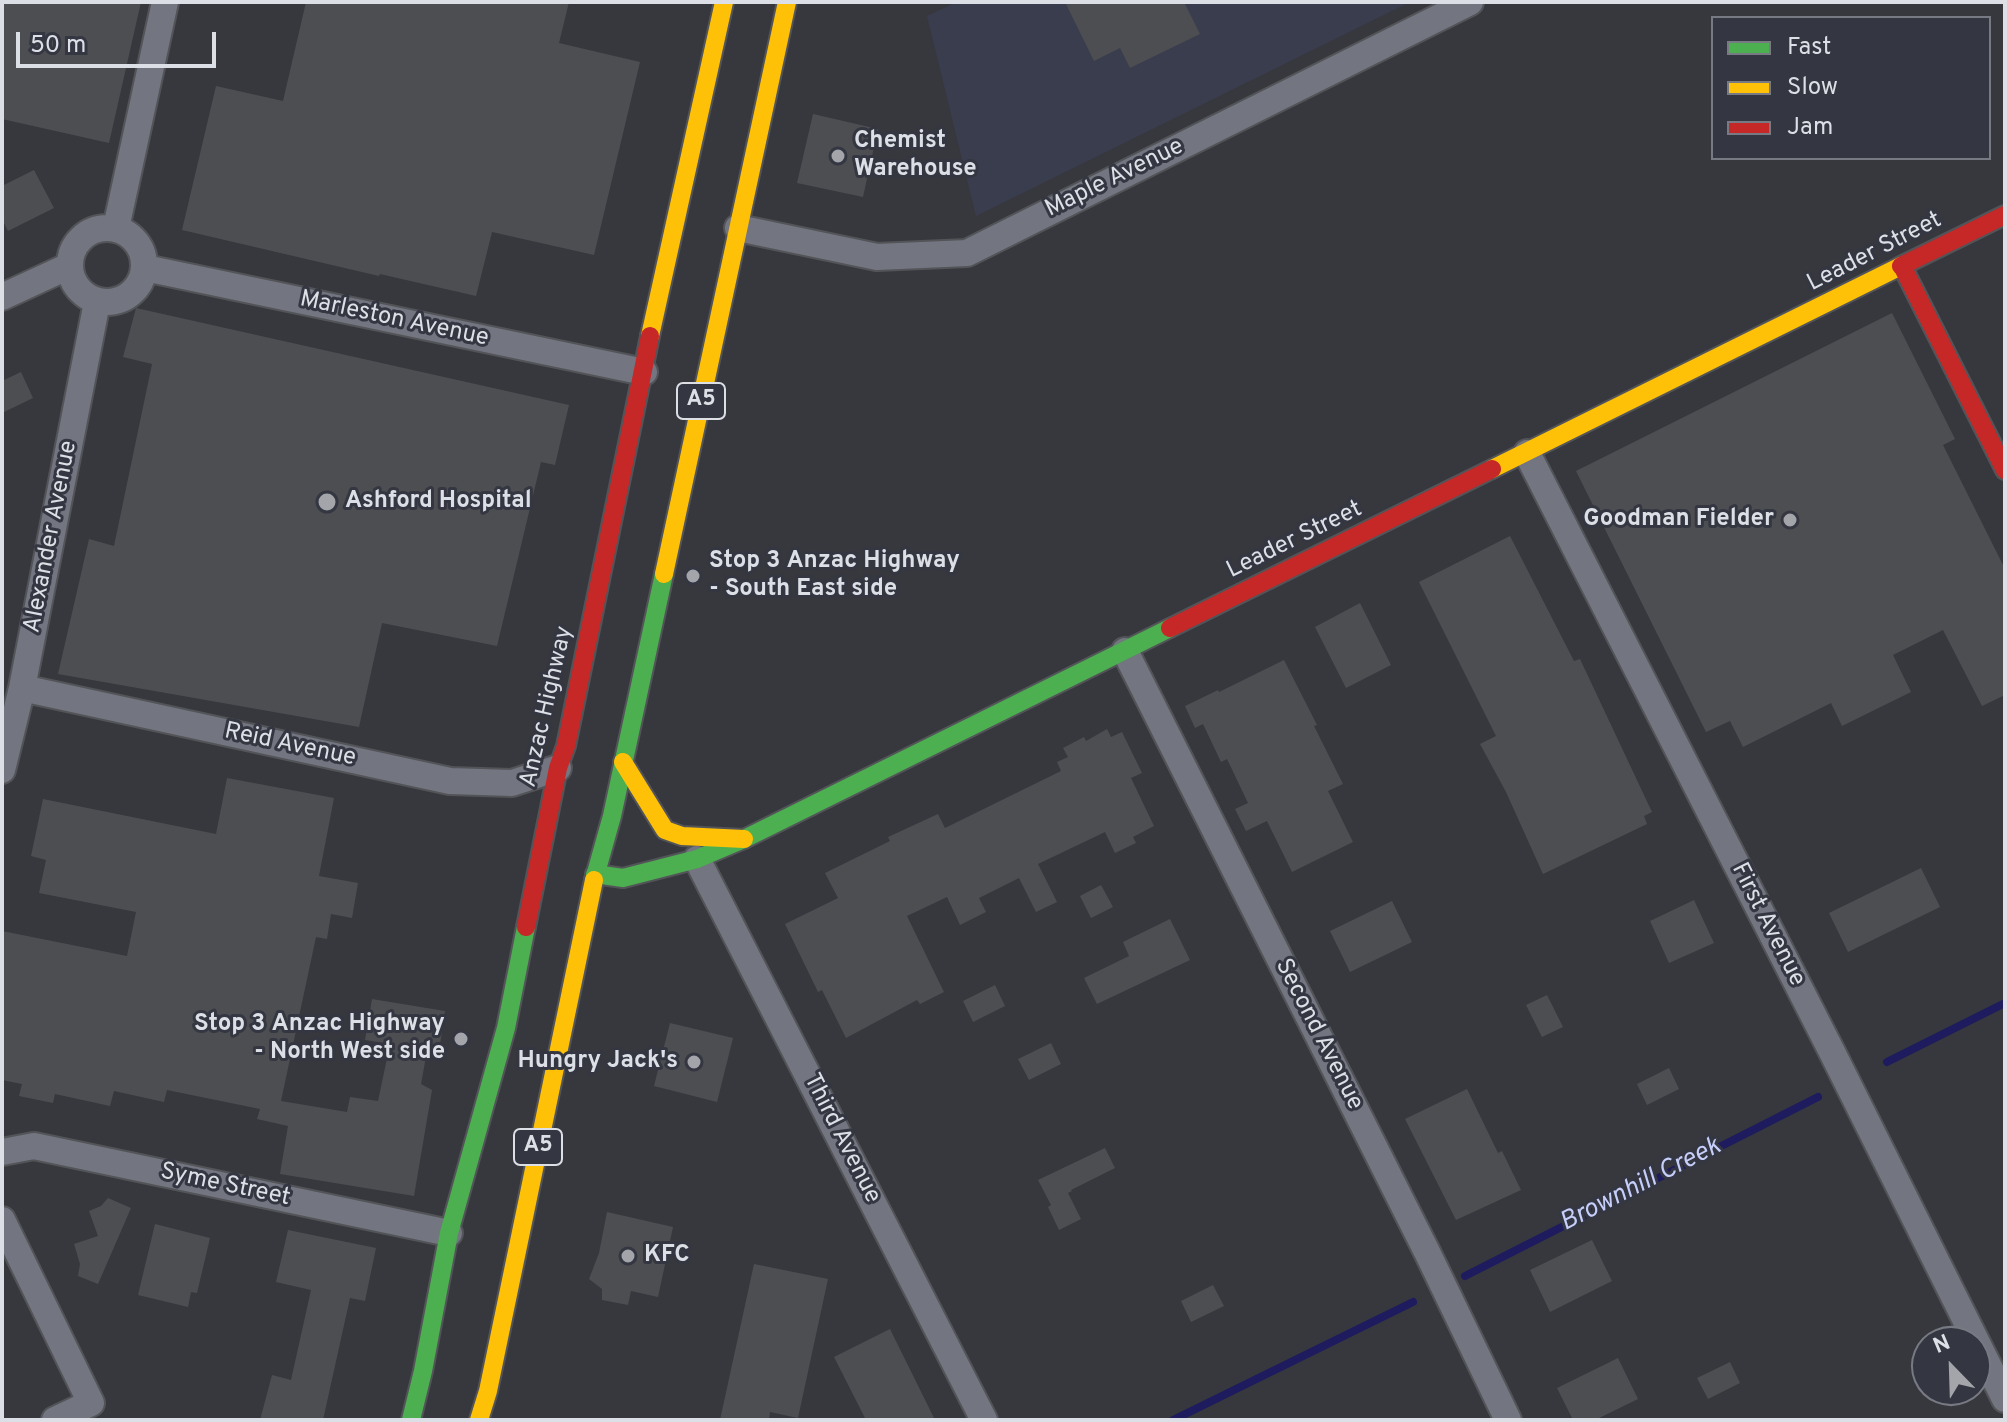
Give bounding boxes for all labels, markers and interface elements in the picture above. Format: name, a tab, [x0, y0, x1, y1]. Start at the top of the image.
scale bar	[20, 16, 220, 66]
legend	[1711, 16, 1991, 160]
text: 50 m	[30, 31, 86, 61]
text: Fast	[1787, 33, 1831, 63]
text: Slow	[1787, 73, 1838, 103]
text: Jam	[1787, 113, 1833, 143]
place label: Chemist Warehouse	[854, 128, 977, 184]
street label: Maple Avenue	[1041, 133, 1189, 225]
marker: Chemist Warehouse	[829, 147, 847, 165]
street label: Leader Street	[1803, 207, 1947, 299]
street label: Marleston Avenue	[297, 286, 491, 354]
road number: A5	[677, 383, 725, 419]
street label: Alexander Avenue	[19, 438, 85, 636]
place label: Ashford Hospital	[345, 488, 532, 516]
marker: Ashford Hospital	[316, 491, 338, 513]
street label: Leader Street	[1223, 496, 1367, 586]
place label: Goodman Fielder	[1583, 506, 1774, 534]
marker: Goodman Fielder	[1781, 511, 1799, 529]
place label: Stop 3 Anzac Highway - South East side	[709, 548, 960, 604]
marker: Stop 3 Anzac Highway - South East side	[684, 567, 702, 585]
street label: Anzac Highway	[515, 624, 581, 790]
street label: Reid Avenue	[222, 718, 358, 774]
street label: First Avenue	[1724, 858, 1810, 992]
street label: Second Avenue	[1267, 955, 1369, 1115]
place label: Stop 3 Anzac Highway - North West side	[194, 1011, 445, 1067]
marker: Stop 3 Anzac Highway - North West side	[452, 1030, 470, 1048]
place label: Hungry Jack's	[517, 1048, 678, 1076]
marker: Hungry Jack's	[685, 1053, 703, 1071]
street label: Third Avenue	[796, 1069, 886, 1209]
road number: A5	[514, 1129, 562, 1165]
water label: Brownhill Creek	[1555, 1132, 1727, 1240]
street label: Syme Street	[157, 1158, 293, 1214]
place label: KFC	[644, 1242, 690, 1270]
marker: KFC	[619, 1247, 637, 1265]
north arrow	[1911, 1326, 1991, 1406]
text: N	[1930, 1330, 1955, 1361]

